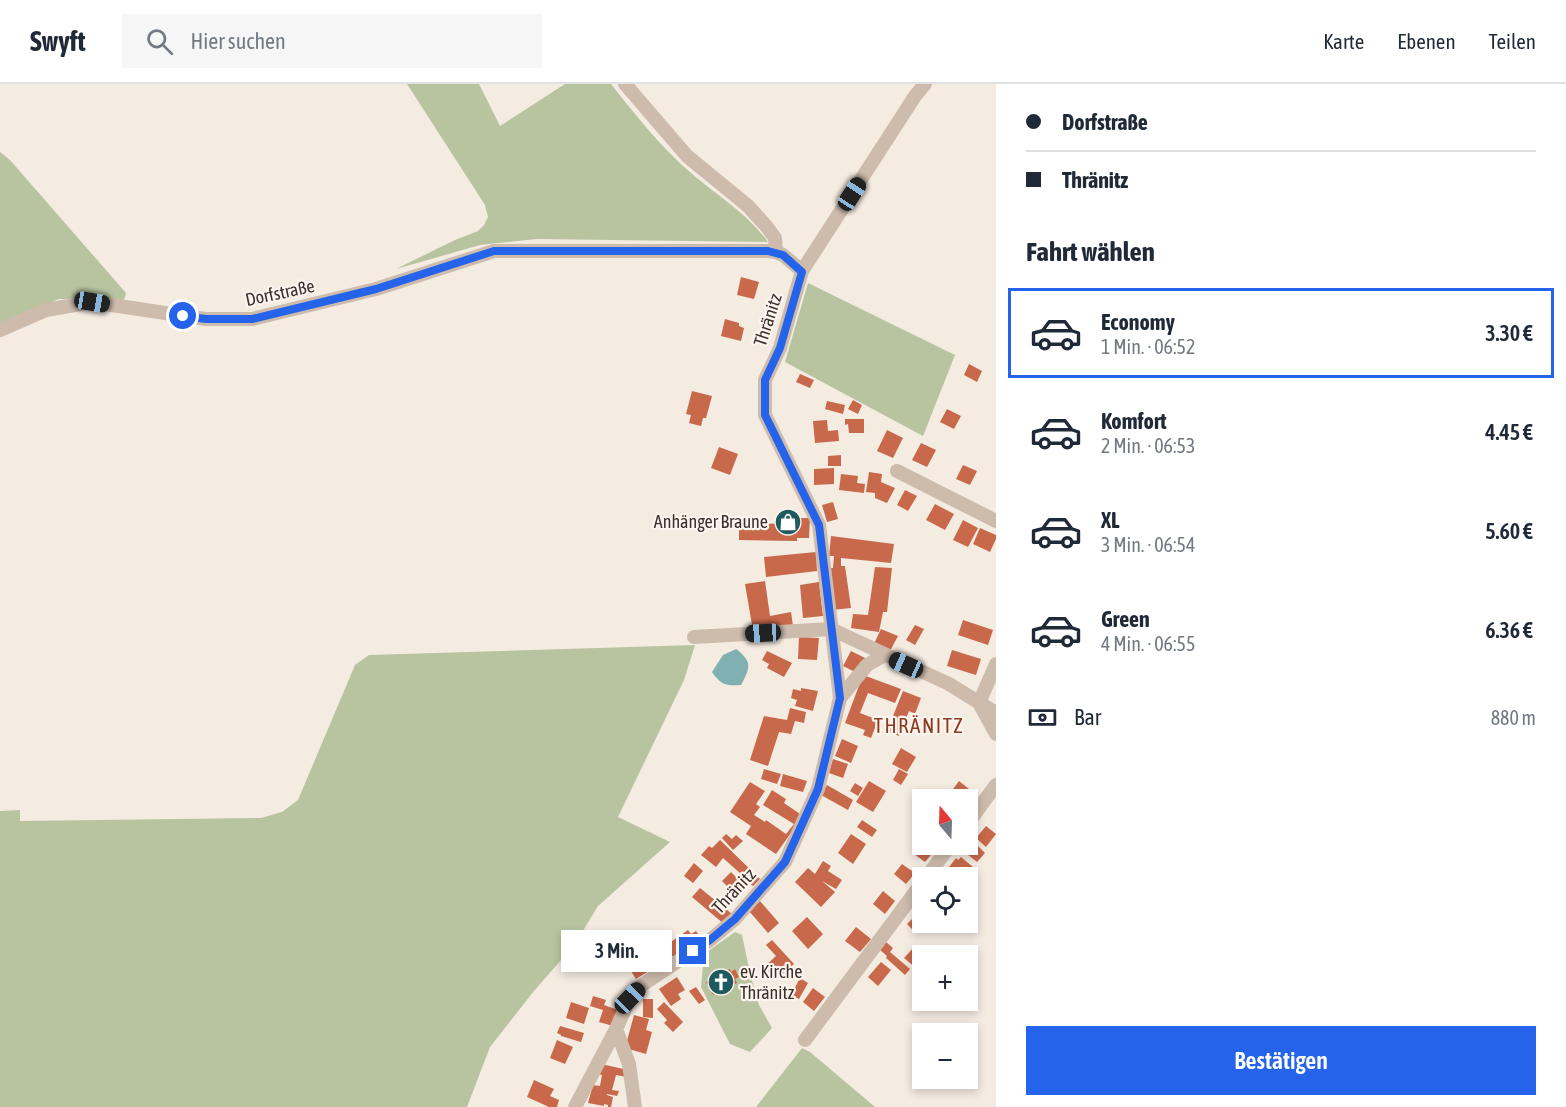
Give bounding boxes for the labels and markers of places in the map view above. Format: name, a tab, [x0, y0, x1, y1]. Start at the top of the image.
shop icon: Anhänger Braune	[773, 507, 803, 537]
place label: Anhänger Braune	[654, 511, 768, 532]
place label: ev. Kirche Thränitz	[740, 961, 802, 1003]
church icon: ev. Kirche Thränitz	[706, 967, 736, 997]

